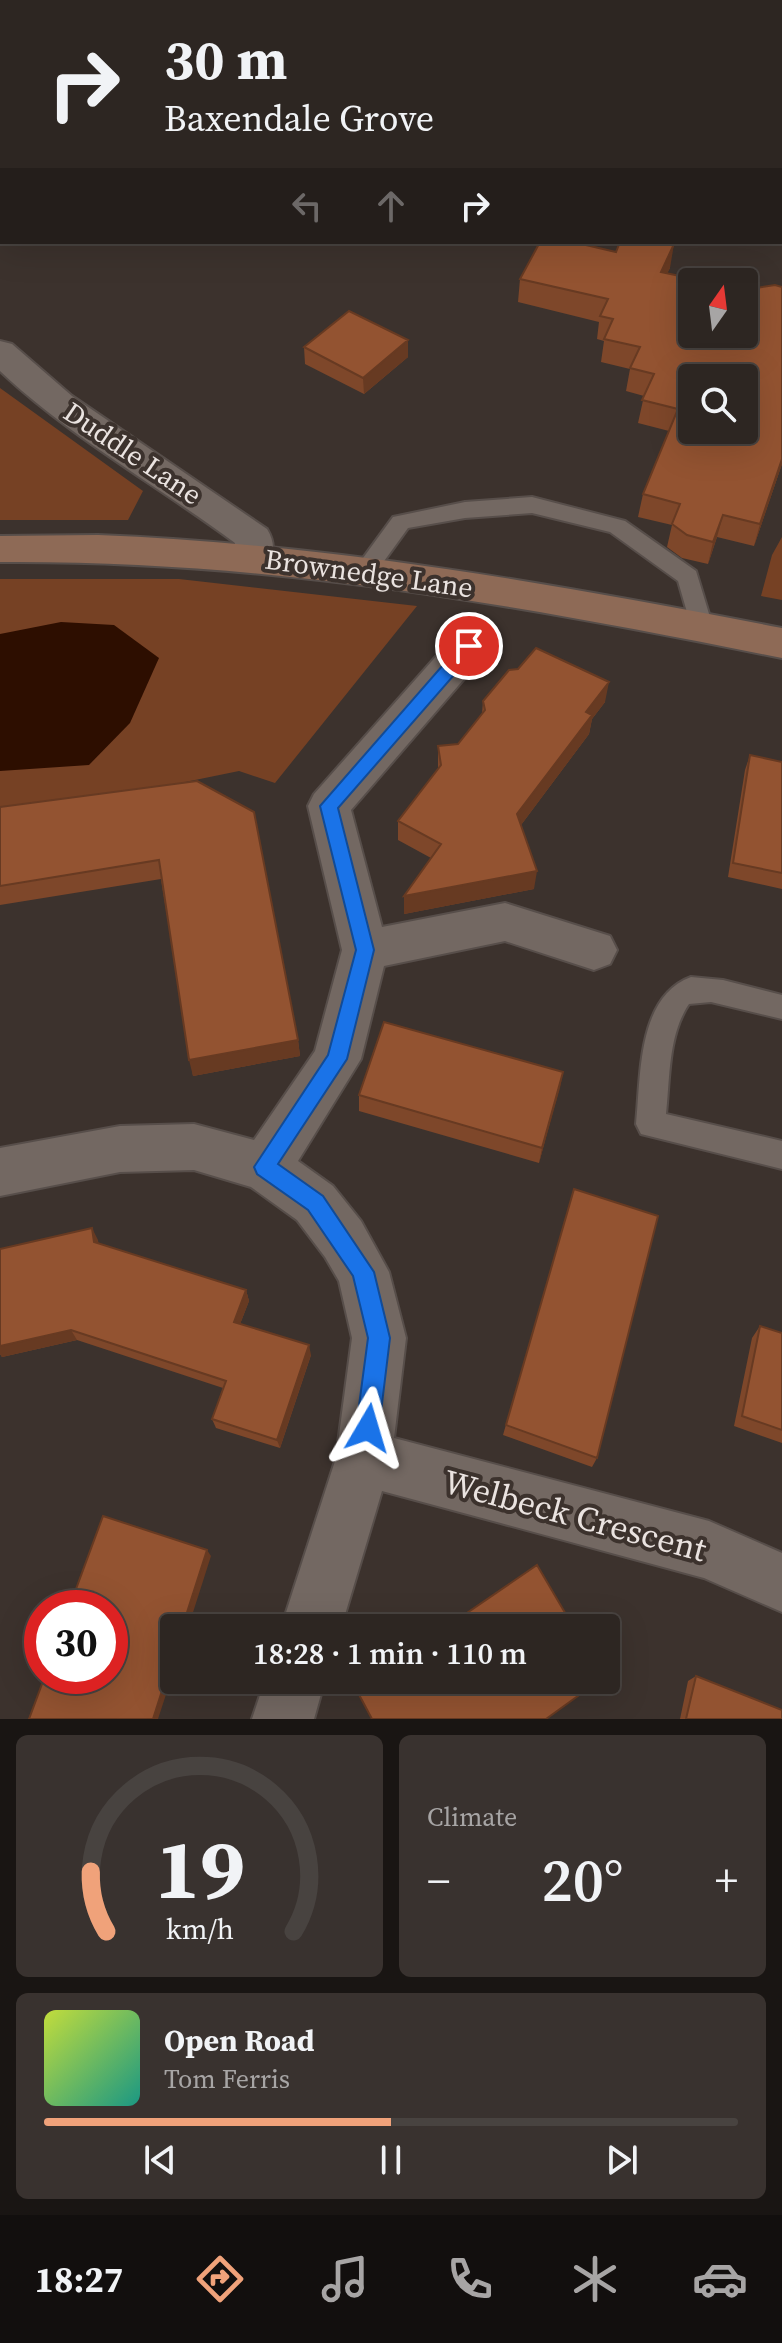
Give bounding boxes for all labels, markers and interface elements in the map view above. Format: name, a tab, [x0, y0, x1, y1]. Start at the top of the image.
text: 30 m	[164, 21, 287, 98]
icon: right	[32, 32, 136, 136]
text: Baxendale Grove	[164, 94, 434, 143]
icon: left	[285, 184, 329, 228]
icon: ahead	[369, 184, 413, 228]
icon: right	[453, 184, 497, 228]
north arrow	[678, 268, 758, 348]
map controls	[678, 268, 758, 444]
button: search	[678, 364, 758, 444]
street label: Duddle Lane	[57, 393, 209, 513]
street label: Brownedge Lane	[262, 540, 476, 606]
pin	[435, 612, 503, 680]
icon: arrive	[447, 624, 491, 668]
position arrow	[326, 1386, 410, 1470]
street label: Welbeck Crescent	[439, 1458, 711, 1572]
speed limit sign: 30	[24, 1590, 128, 1694]
text: 18:28 · 1 min · 110 m	[253, 1633, 527, 1674]
text: Climate	[427, 1799, 517, 1835]
text: 19	[154, 1812, 245, 1926]
text: 20°	[541, 1839, 624, 1921]
text: −	[427, 1850, 450, 1911]
text: +	[715, 1850, 738, 1911]
text: km/h	[165, 1909, 234, 1949]
text: Open Road	[164, 2020, 315, 2061]
text: Tom Ferris	[164, 2061, 290, 2097]
icon: previous	[138, 2138, 182, 2182]
icon: pause	[369, 2138, 413, 2182]
icon: next	[600, 2138, 644, 2182]
icon: directions	[192, 2251, 248, 2307]
icon: music	[317, 2251, 373, 2307]
icon: phone	[442, 2251, 498, 2307]
icon: climate	[567, 2251, 623, 2307]
icon: car	[692, 2251, 748, 2307]
text: 18:27	[34, 2255, 123, 2304]

